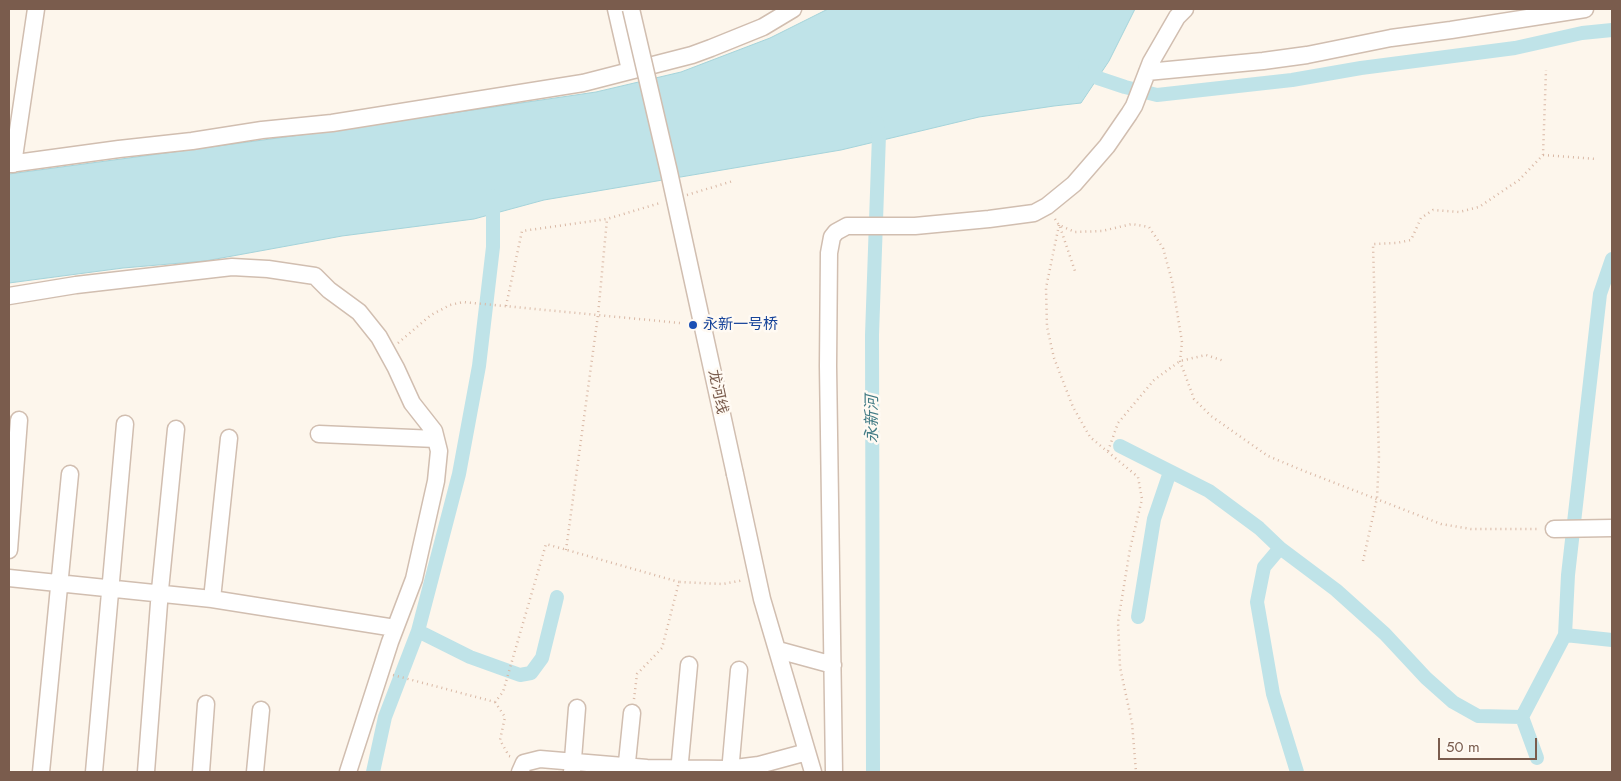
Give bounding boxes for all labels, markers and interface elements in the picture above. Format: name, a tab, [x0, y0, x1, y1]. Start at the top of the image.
place label: 永新一号桥	[703, 316, 778, 334]
marker: 永新一号桥	[687, 319, 699, 331]
street label: 龙河线	[704, 368, 730, 416]
water label: 永新河	[863, 395, 883, 443]
scale bar	[1441, 728, 1540, 760]
text: 50 m	[1446, 736, 1480, 758]

